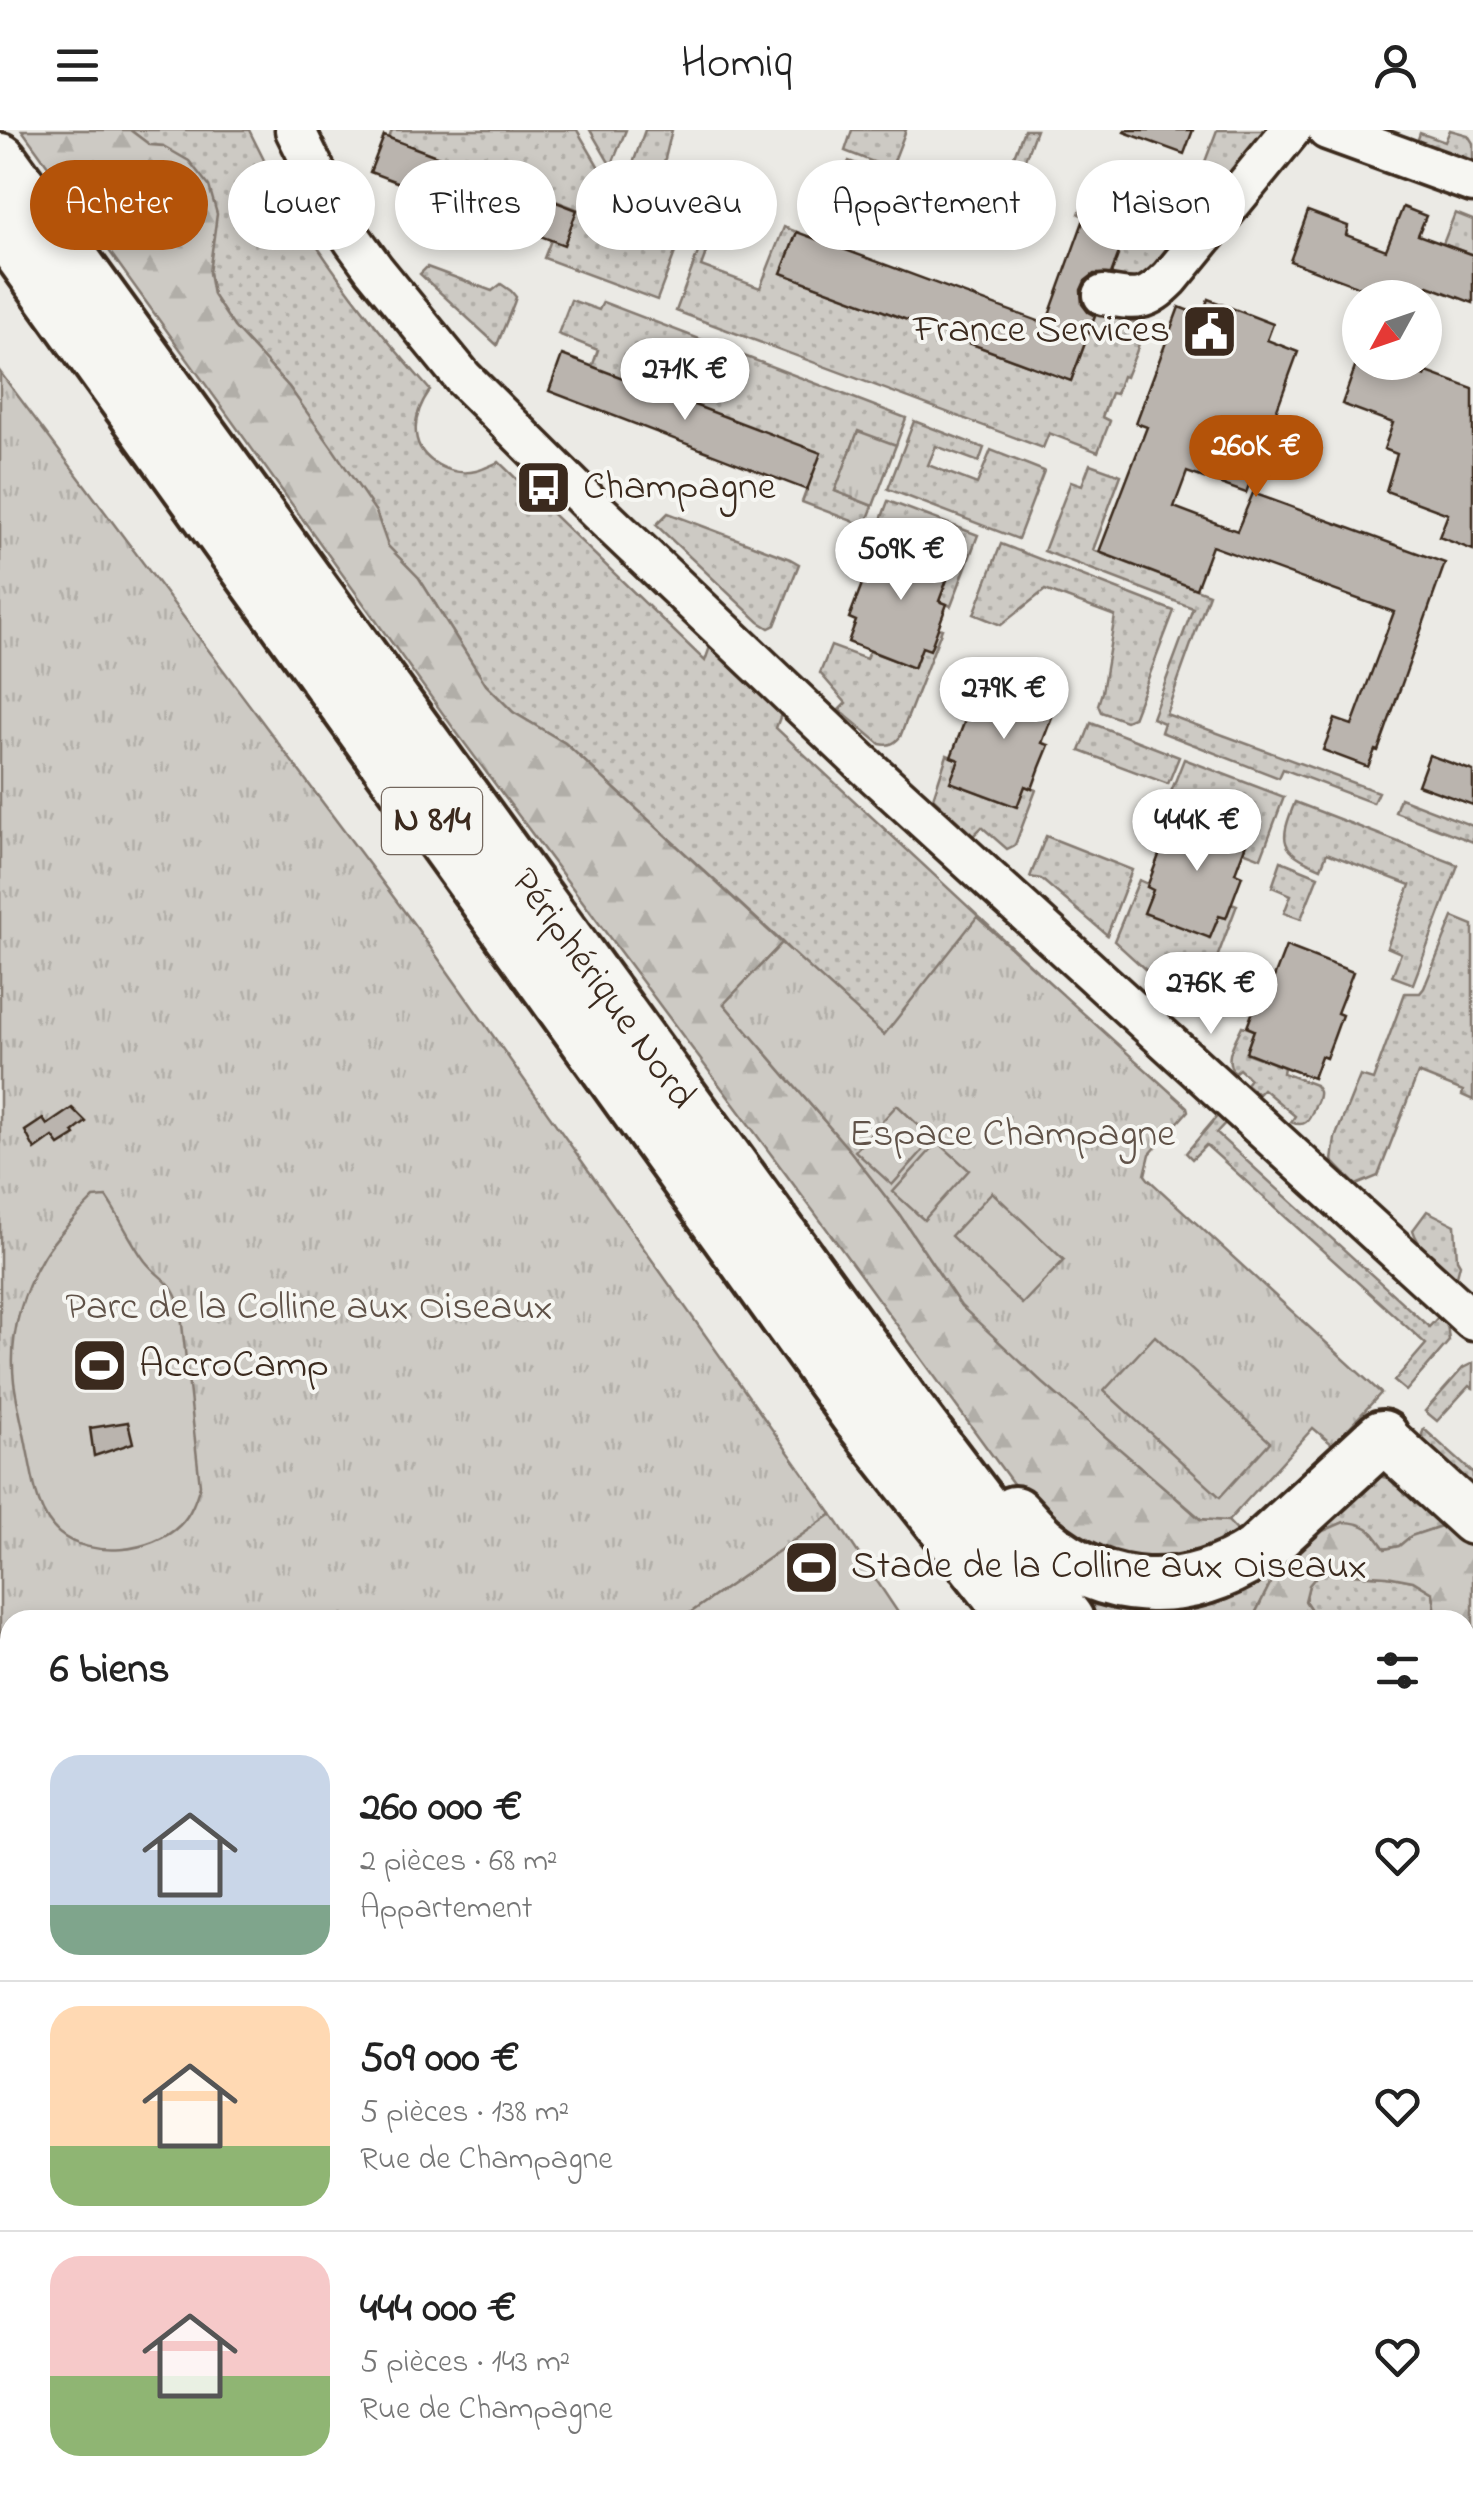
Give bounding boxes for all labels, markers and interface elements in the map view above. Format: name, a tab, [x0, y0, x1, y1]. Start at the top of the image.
text: Homiq	[681, 32, 792, 98]
icon: menu	[50, 38, 105, 93]
icon: person	[1368, 38, 1423, 93]
chip: Acheter	[30, 160, 208, 250]
chip: Louer	[228, 160, 375, 250]
chip: Filtres	[395, 160, 556, 250]
chip: Nouveau	[576, 160, 777, 250]
chip: Appartement	[797, 160, 1056, 250]
chip: Maison	[1076, 160, 1245, 250]
north arrow	[1342, 280, 1442, 380]
map controls	[1342, 280, 1442, 380]
public building icon: France Services	[1179, 301, 1239, 361]
place label: France Services	[912, 302, 1170, 361]
pin: 271K €	[604, 338, 766, 423]
text: 271K €	[642, 347, 728, 394]
pin: 260K €	[1175, 415, 1337, 500]
text: 260K €	[1211, 424, 1301, 471]
bus stop icon: Champagne	[514, 458, 574, 518]
place label: Champagne	[583, 459, 776, 518]
pin: 509K €	[820, 518, 982, 603]
text: 509K €	[857, 527, 945, 574]
pin: 279K €	[923, 657, 1085, 742]
text: 279K €	[962, 666, 1046, 713]
road number: N 814	[382, 788, 482, 854]
pin: 444K €	[1116, 789, 1278, 874]
text: 444K €	[1154, 798, 1240, 845]
street label: Périphérique Nord	[495, 857, 710, 1122]
pin: 276K €	[1130, 952, 1292, 1037]
text: 276K €	[1167, 961, 1256, 1008]
park label: Espace Champagne	[849, 1106, 1175, 1165]
park label: Parc de la Colline aux Oiseaux	[65, 1279, 553, 1338]
sports icon: AccroCamp	[70, 1336, 130, 1396]
place label: AccroCamp	[139, 1337, 329, 1396]
sports icon: Stade de la Colline aux Oiseaux	[782, 1537, 842, 1597]
place label: Stade de la Colline aux Oiseaux	[851, 1538, 1367, 1597]
text: 6 biens	[50, 1640, 170, 1701]
icon: filters	[1370, 1643, 1425, 1698]
text: 260 000 €	[360, 1778, 522, 1839]
icon: home	[130, 1795, 250, 1915]
icon: heart	[1370, 1828, 1425, 1883]
text: 2 pièces · 68 m²	[360, 1839, 557, 1886]
text: Appartement	[360, 1886, 533, 1933]
text: 509 000 €	[360, 2029, 520, 2090]
icon: home	[130, 2046, 250, 2166]
icon: heart	[1370, 2079, 1425, 2134]
text: 5 pièces · 138 m²	[360, 2090, 569, 2137]
text: Rue de Champagne	[360, 2137, 613, 2184]
text: 444 000 €	[360, 2279, 517, 2340]
icon: home	[130, 2296, 250, 2416]
icon: heart	[1370, 2329, 1425, 2384]
text: 5 pièces · 143 m²	[360, 2340, 570, 2387]
text: Rue de Champagne	[360, 2387, 613, 2434]

